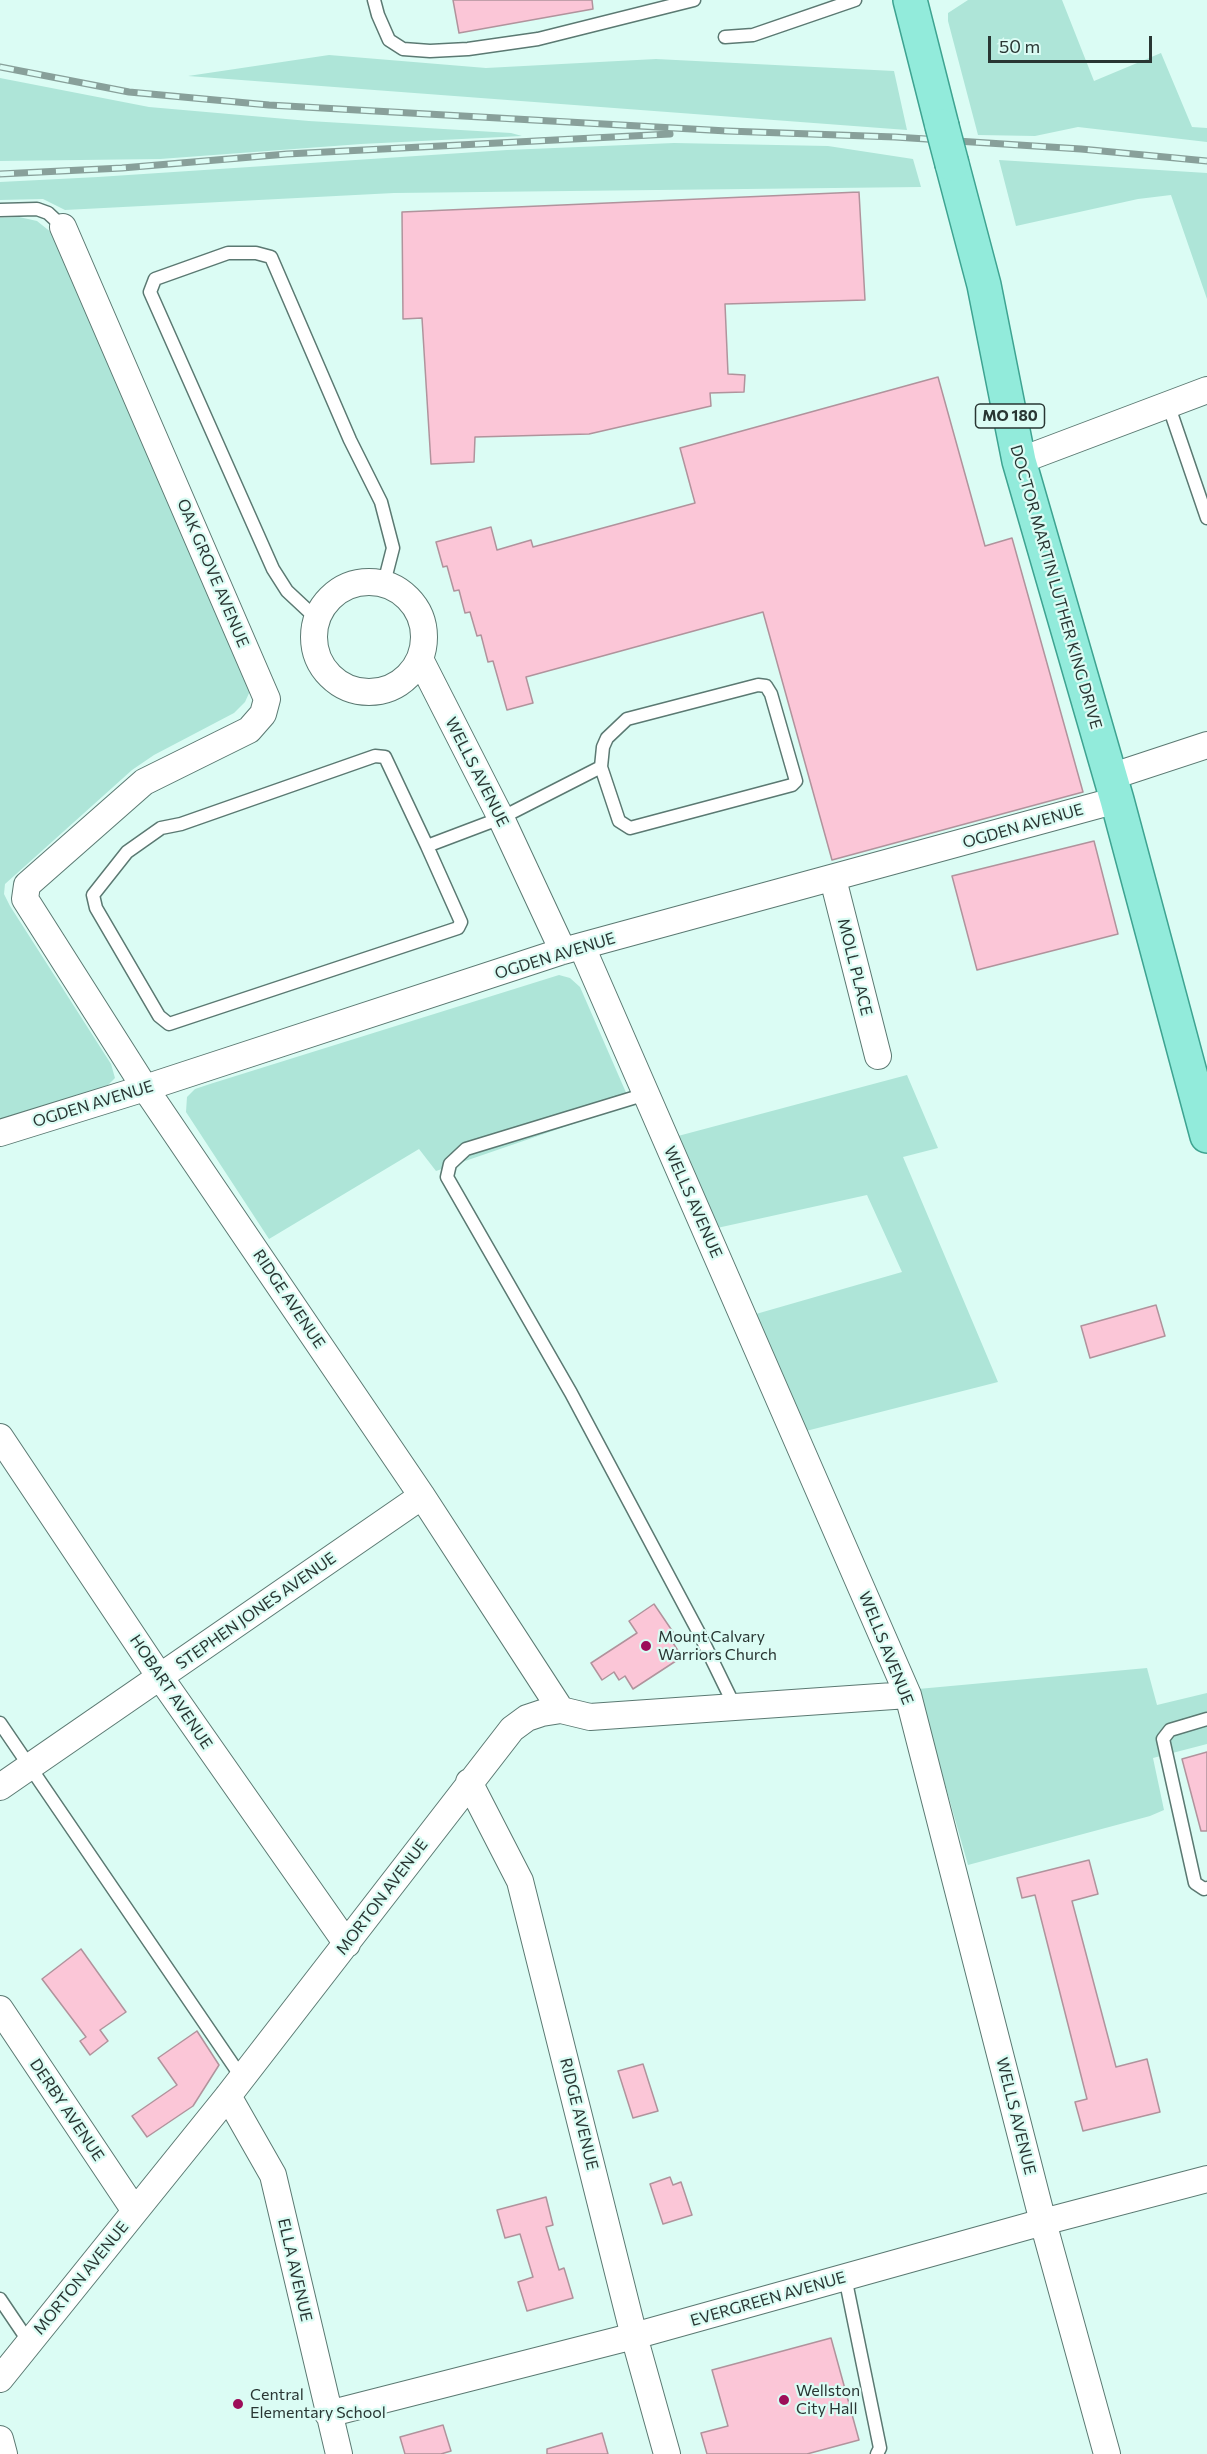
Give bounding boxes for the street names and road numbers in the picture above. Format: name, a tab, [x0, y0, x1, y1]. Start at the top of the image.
road number: MO 180	[976, 404, 1044, 428]
street label: DOCTOR MARTIN LUTHER KING DRIVE	[1006, 443, 1106, 731]
street label: OAK GROVE AVENUE	[173, 496, 253, 650]
street label: WELLS AVENUE	[441, 714, 513, 830]
street label: OGDEN AVENUE	[960, 800, 1086, 852]
street label: MOLL PLACE	[834, 916, 876, 1018]
street label: OGDEN AVENUE	[493, 929, 617, 983]
street label: OGDEN AVENUE	[31, 1077, 155, 1131]
street label: WELLS AVENUE	[660, 1143, 726, 1261]
street label: RIDGE AVENUE	[249, 1246, 329, 1352]
street label: STEPHEN JONES AVENUE	[172, 1548, 340, 1674]
street label: WELLS AVENUE	[855, 1589, 917, 1707]
street label: HOBART AVENUE	[126, 1631, 216, 1753]
street label: MORTON AVENUE	[332, 1835, 432, 1959]
street label: DERBY AVENUE	[26, 2055, 108, 2165]
street label: WELLS AVENUE	[992, 2055, 1040, 2177]
street label: RIDGE AVENUE	[556, 2056, 602, 2172]
street label: ELLA AVENUE	[274, 2216, 316, 2324]
street label: MORTON AVENUE	[29, 2218, 133, 2338]
street label: EVERGREEN AVENUE	[688, 2268, 848, 2330]

